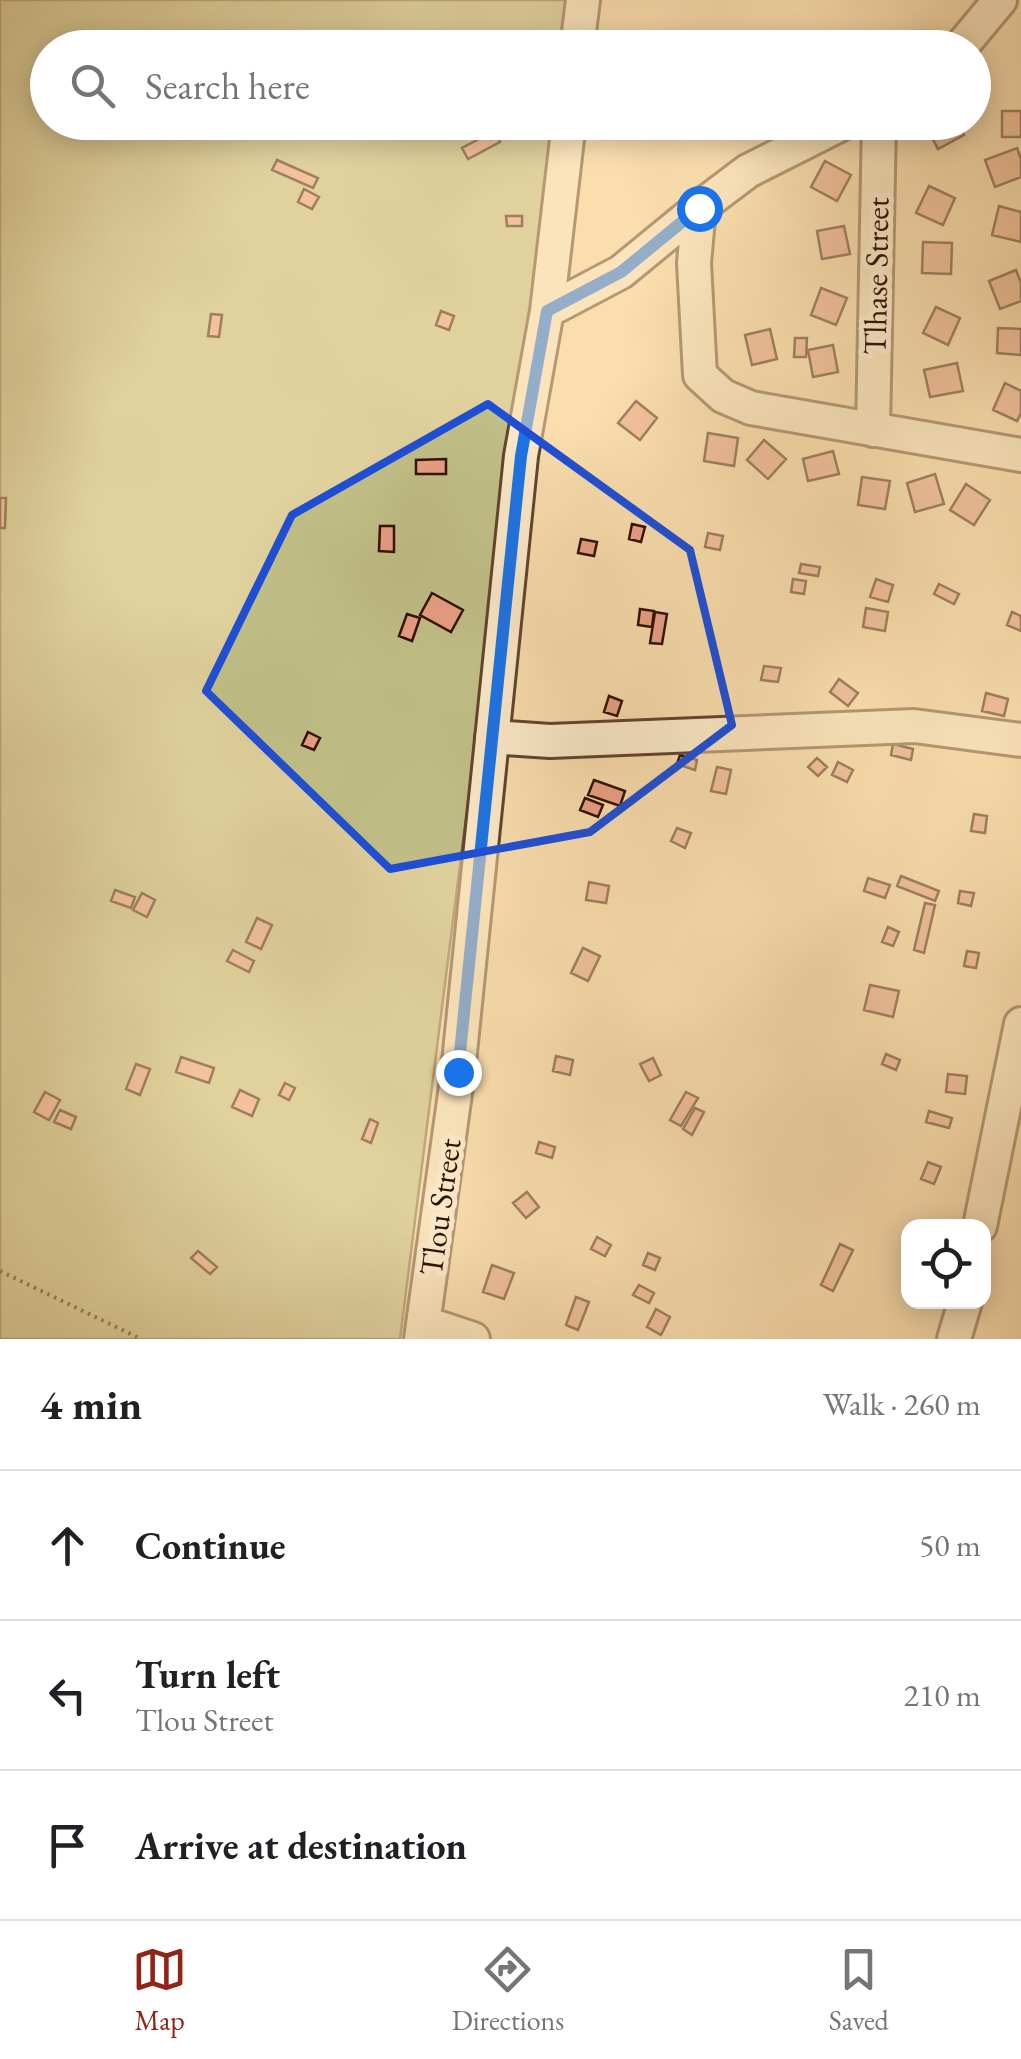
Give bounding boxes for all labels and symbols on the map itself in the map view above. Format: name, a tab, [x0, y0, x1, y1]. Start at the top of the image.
route start	[677, 186, 723, 232]
street label: Tlhase Street	[854, 197, 898, 355]
route end	[436, 1050, 482, 1096]
street label: Tlou Street	[410, 1135, 470, 1279]

